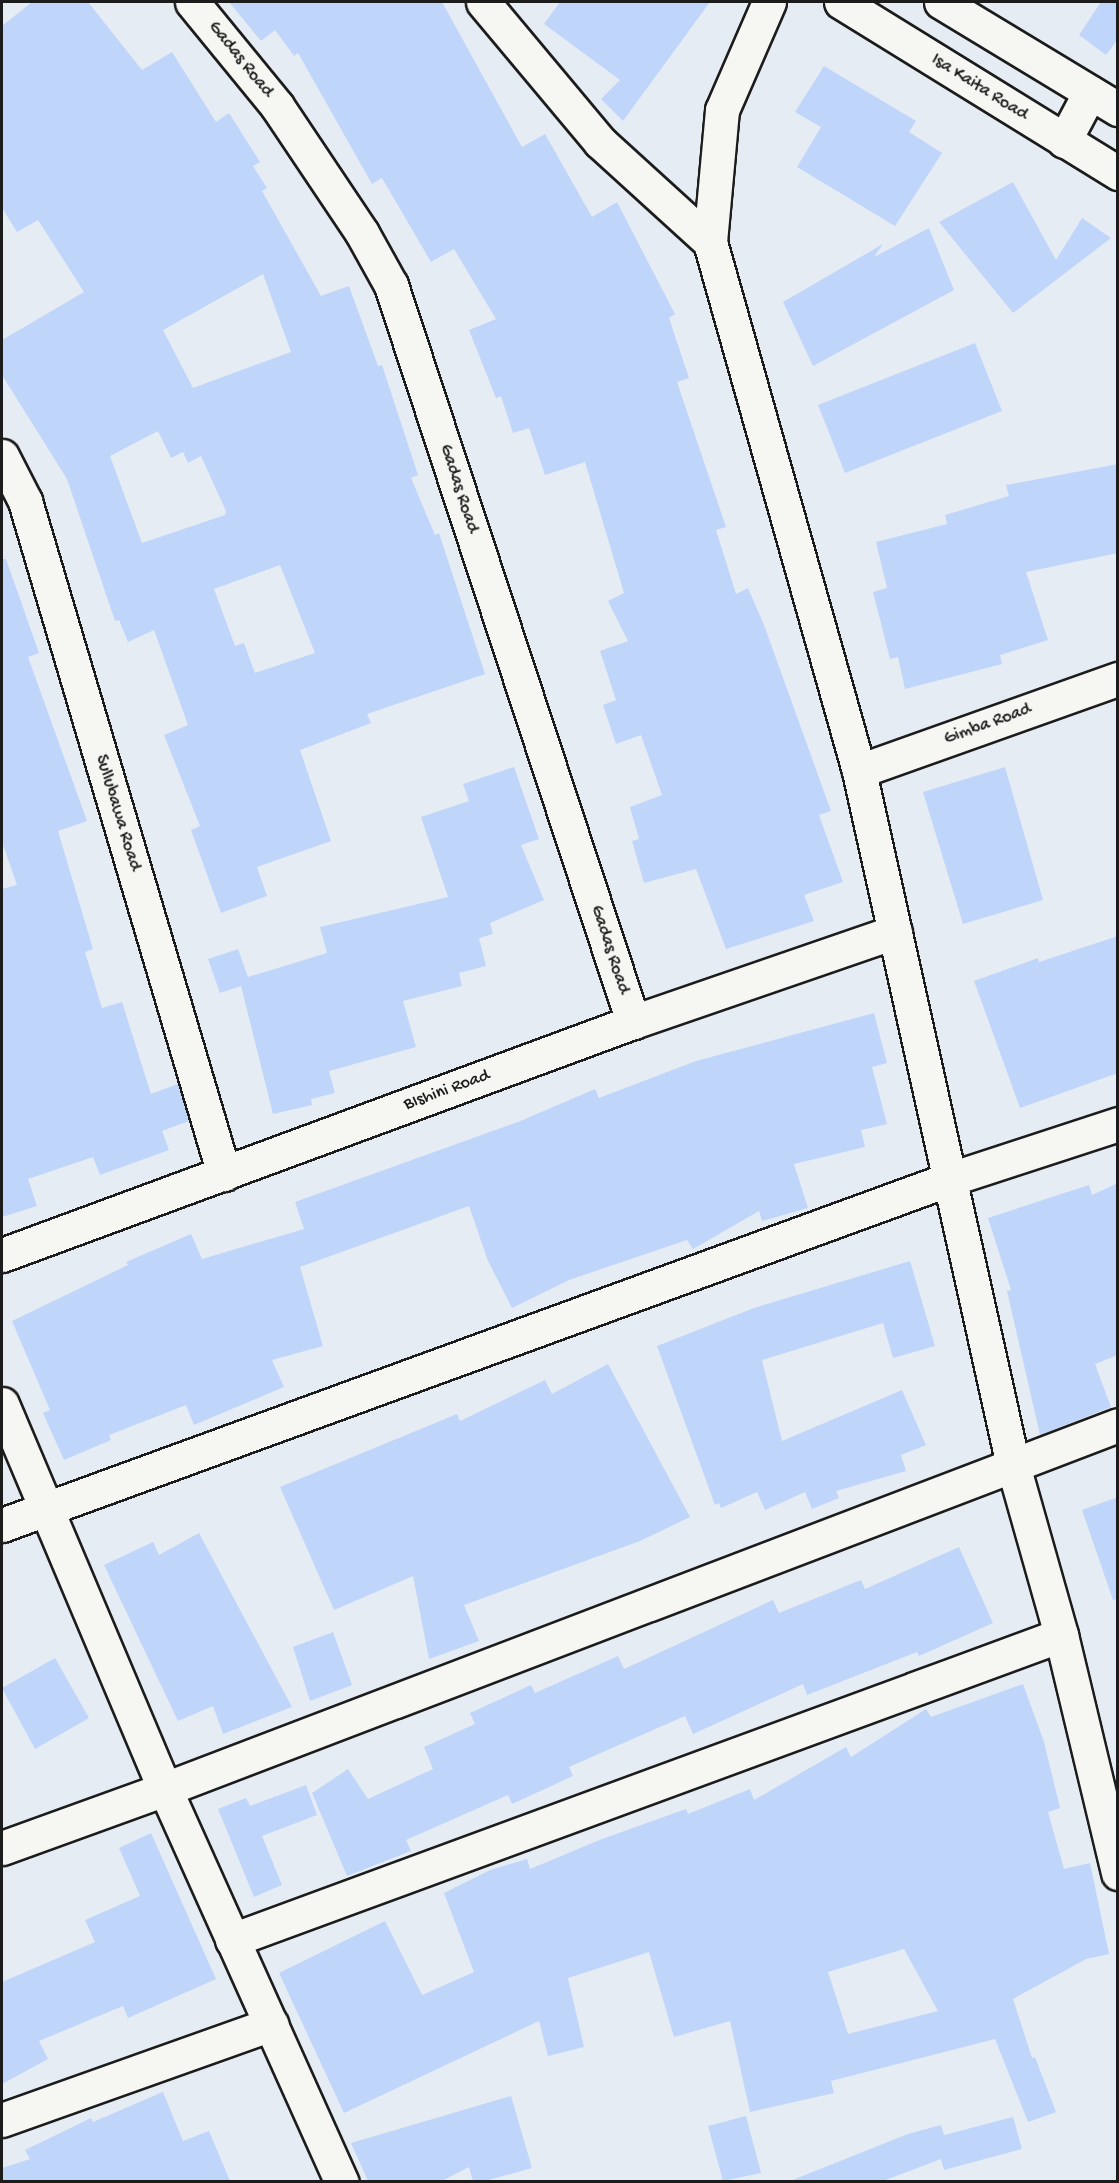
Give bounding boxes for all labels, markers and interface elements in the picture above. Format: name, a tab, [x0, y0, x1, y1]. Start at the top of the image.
street label: Gadas Road	[203, 17, 277, 103]
street label: Isa Kaita Road	[927, 50, 1031, 126]
street label: Gadas Road	[433, 442, 483, 536]
street label: Gimba Road	[941, 699, 1035, 751]
street label: Sullubawa Road	[89, 752, 145, 874]
street label: Gadas Road	[584, 903, 634, 997]
street label: BIshini Road	[401, 1066, 493, 1116]

